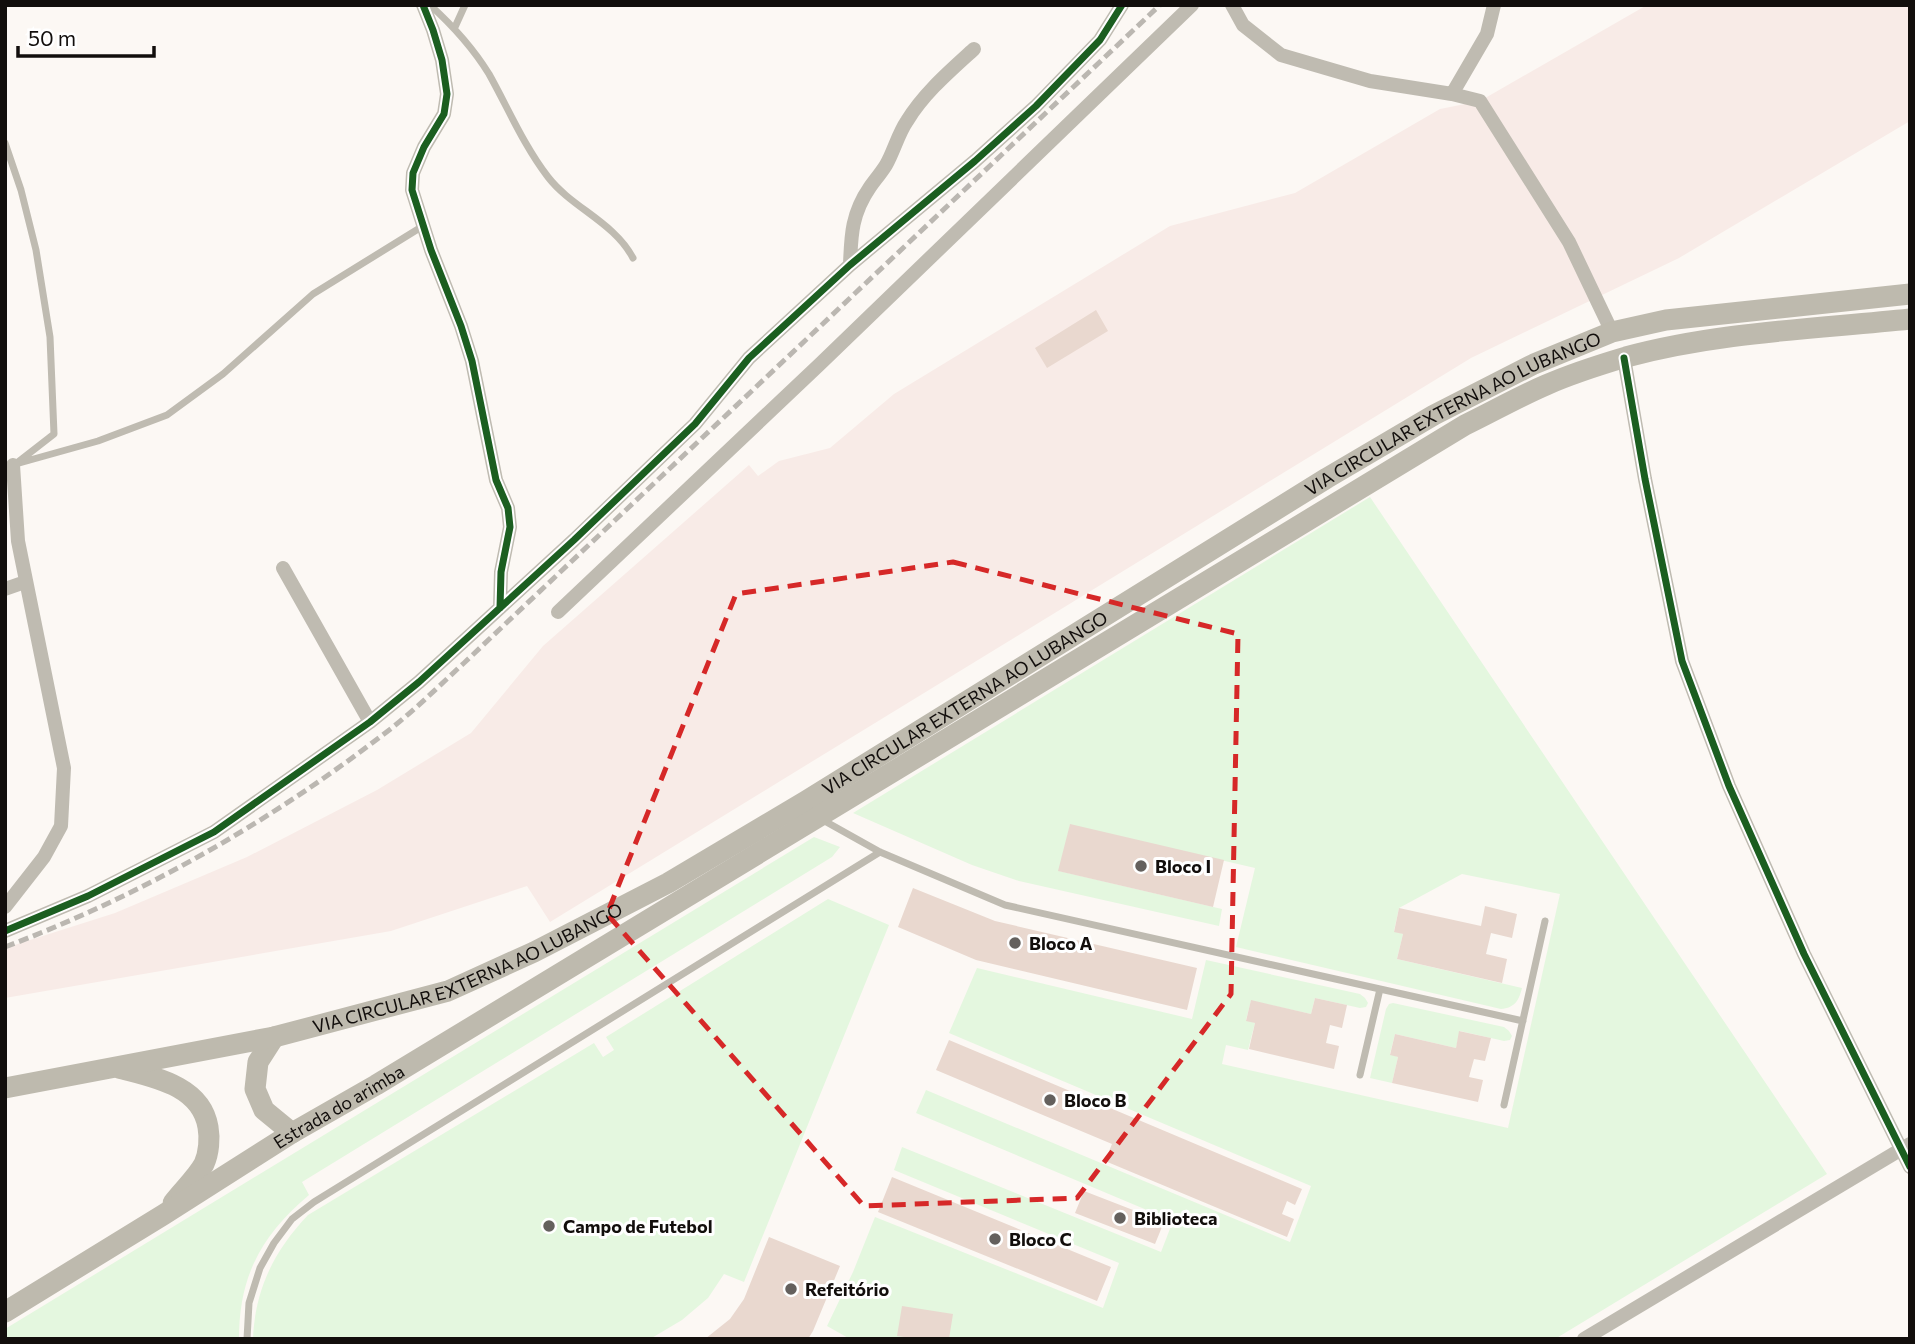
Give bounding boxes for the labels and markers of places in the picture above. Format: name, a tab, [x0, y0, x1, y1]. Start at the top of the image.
place label: Bloco I	[1155, 855, 1211, 877]
marker: Bloco I	[1133, 858, 1149, 874]
place label: Bloco A	[1029, 932, 1092, 954]
marker: Bloco A	[1007, 935, 1023, 951]
place label: Bloco B	[1064, 1089, 1126, 1111]
marker: Bloco B	[1042, 1092, 1058, 1108]
place label: Biblioteca	[1134, 1207, 1217, 1229]
marker: Biblioteca	[1112, 1210, 1128, 1226]
place label: Campo de Futebol	[563, 1215, 713, 1237]
marker: Campo de Futebol	[541, 1218, 557, 1234]
place label: Bloco C	[1009, 1228, 1072, 1250]
marker: Bloco C	[987, 1231, 1003, 1247]
place label: Refeitório	[805, 1278, 889, 1300]
marker: Refeitório	[783, 1281, 799, 1297]

